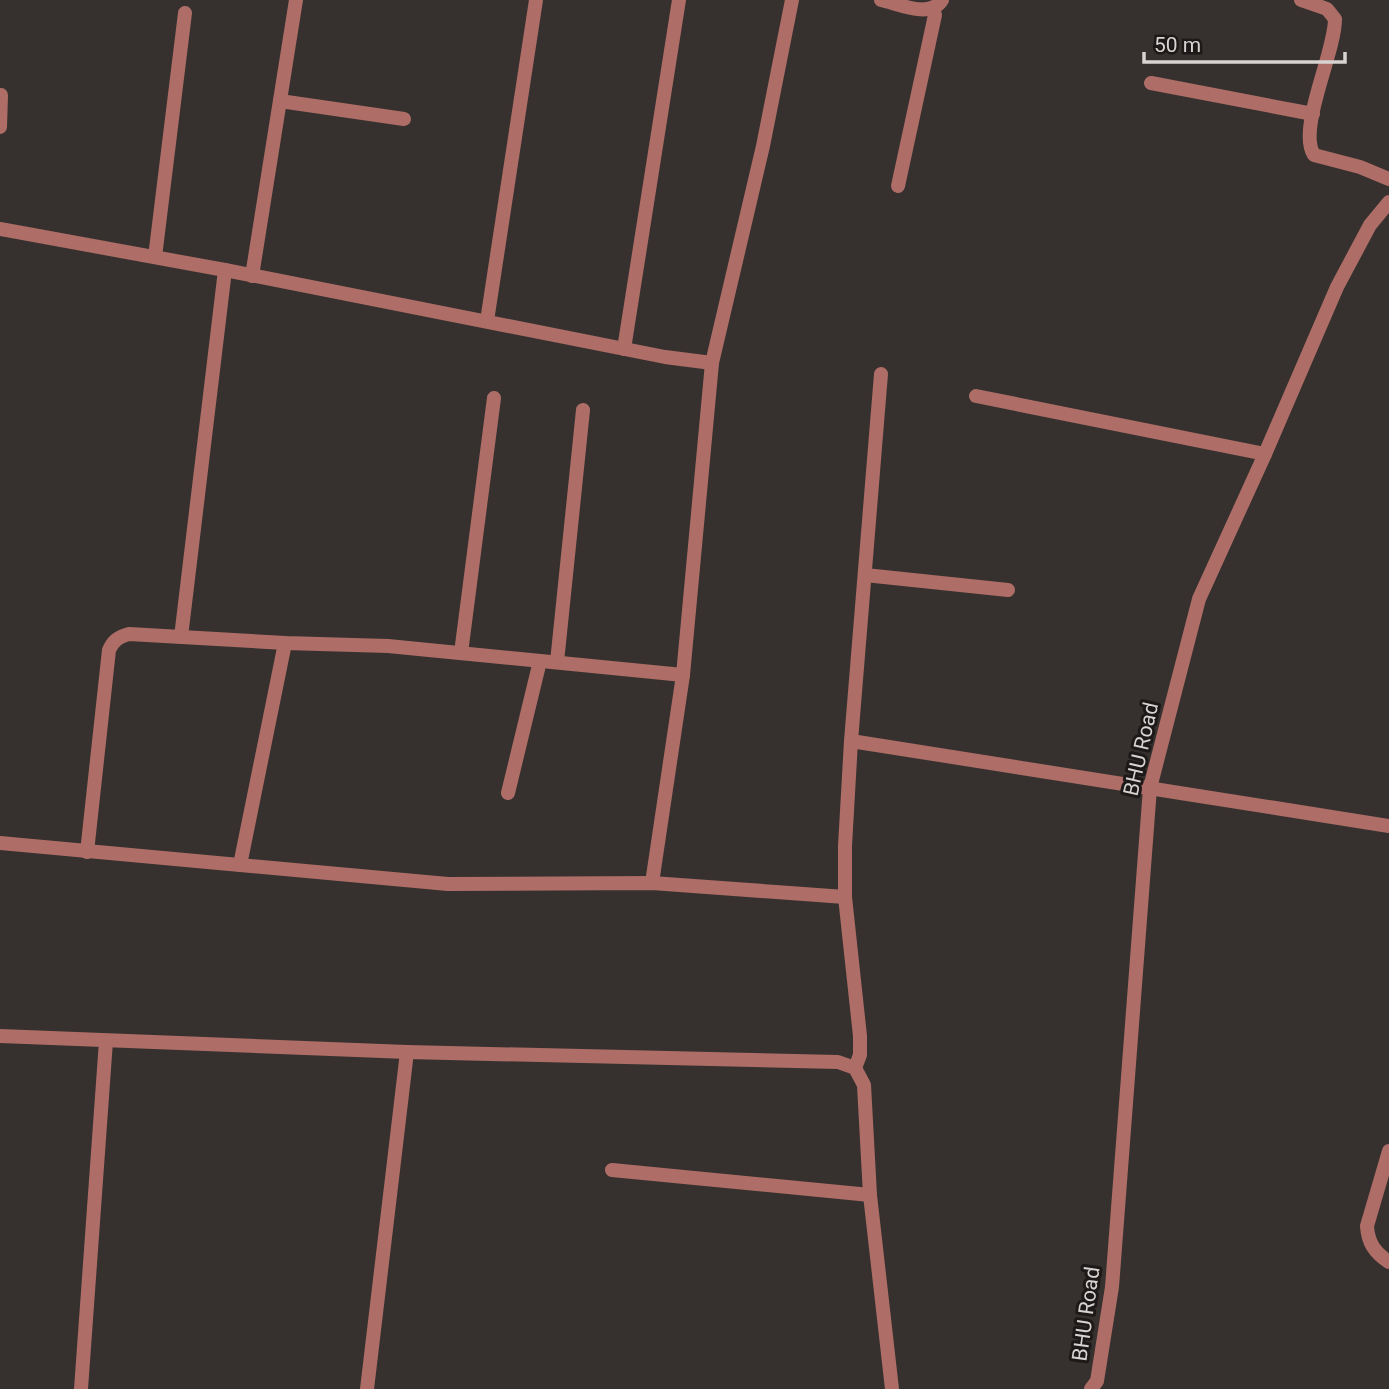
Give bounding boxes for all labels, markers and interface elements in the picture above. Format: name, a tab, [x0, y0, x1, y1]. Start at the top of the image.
scale bar	[1144, 21, 1345, 65]
text: 50 m	[1154, 33, 1201, 57]
street label: BHU Road	[1119, 700, 1163, 798]
street label: BHU Road	[1068, 1265, 1104, 1363]

